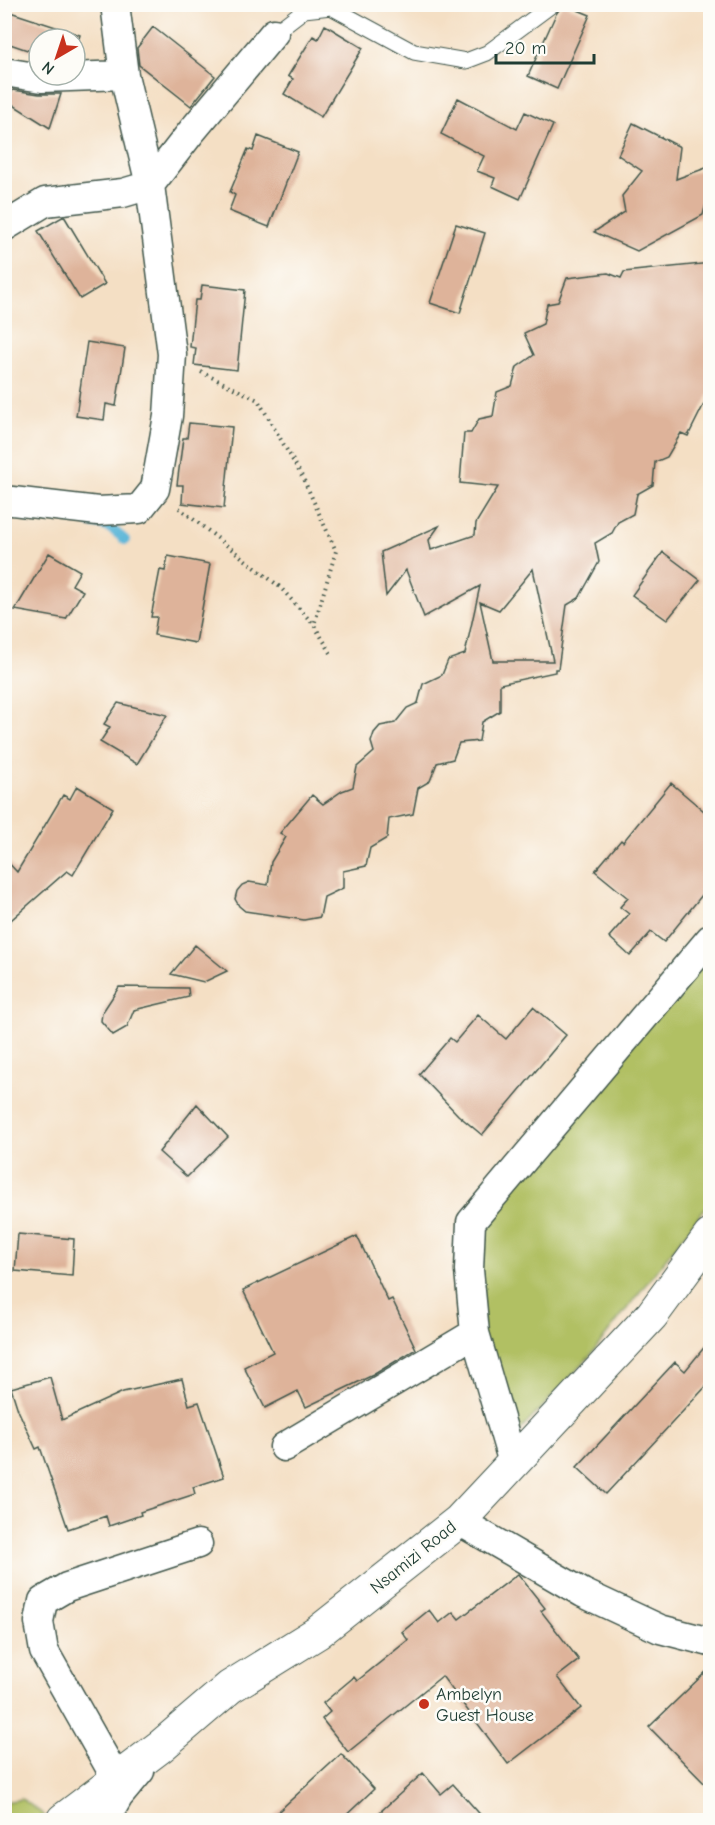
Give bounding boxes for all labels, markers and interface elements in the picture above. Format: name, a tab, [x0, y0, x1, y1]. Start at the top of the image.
north arrow	[27, 27, 87, 87]
scale bar	[496, 27, 594, 65]
text: 20 m	[505, 38, 546, 59]
text: N	[38, 58, 58, 78]
street label: Nsamizi Road	[366, 1516, 460, 1598]
place label: Ambelyn Guest House	[436, 1684, 534, 1726]
marker: Ambelyn Guest House	[417, 1697, 431, 1711]

